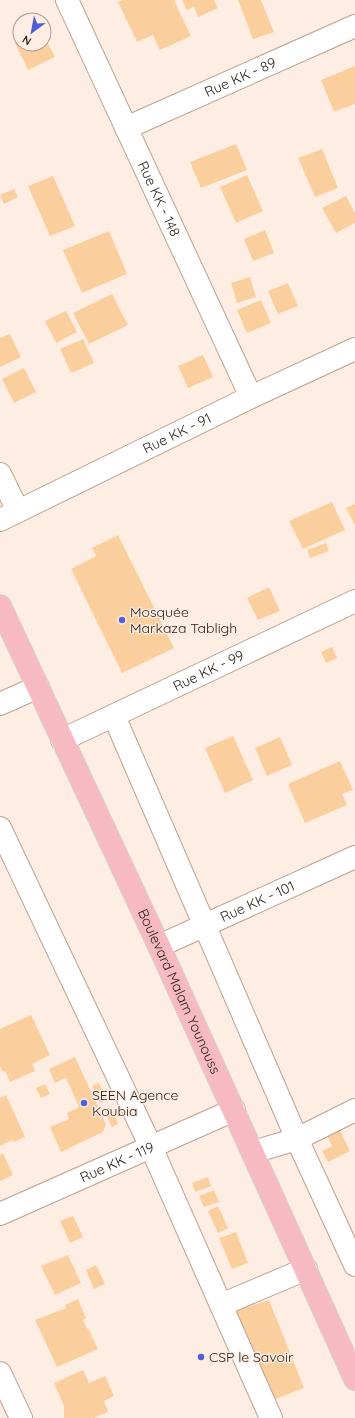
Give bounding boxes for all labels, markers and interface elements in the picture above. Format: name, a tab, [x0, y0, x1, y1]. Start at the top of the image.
north arrow	[12, 12, 52, 52]
text: N	[20, 32, 34, 49]
street label: Rue KK - 89	[202, 53, 279, 101]
street label: Rue KK - 148	[134, 158, 184, 239]
street label: Rue KK - 91	[140, 409, 214, 458]
place label: Mosquée Markaza Tabligh	[130, 603, 237, 637]
marker: Mosquée Markaza Tabligh	[117, 615, 127, 625]
street label: Rue KK - 99	[170, 646, 247, 695]
street label: Rue KK - 101	[217, 877, 297, 926]
street label: Boulevard Malam Younouss	[134, 906, 225, 1077]
place label: SEEN Agence Koubia	[92, 1086, 179, 1120]
marker: SEEN Agence Koubia	[79, 1098, 89, 1108]
street label: Rue KK - 119	[77, 1138, 157, 1186]
place label: CSP le Savoir	[209, 1348, 294, 1366]
marker: CSP le Savoir	[196, 1352, 206, 1362]

